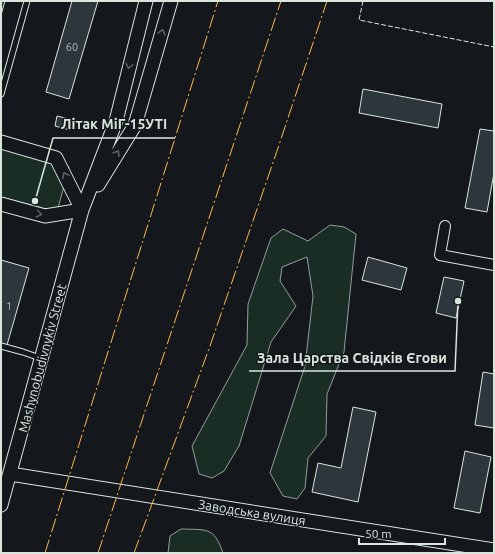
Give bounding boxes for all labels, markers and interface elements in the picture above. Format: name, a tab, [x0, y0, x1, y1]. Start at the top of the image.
one-way arrow	[157, 29, 166, 36]
house number: 60	[66, 41, 78, 53]
one-way arrow	[126, 63, 134, 69]
callout: Літак МіГ-15УТІ	[53, 112, 175, 138]
text: Літак МіГ-15УТІ	[61, 116, 167, 132]
one-way arrow	[113, 150, 120, 157]
one-way arrow	[62, 172, 69, 179]
one-way arrow	[35, 210, 42, 218]
street label: Mashynobudivnykiv Street	[15, 282, 69, 434]
house number: 1	[6, 300, 12, 312]
callout: Зала Царства Свідків Єгови	[249, 345, 455, 371]
text: Зала Царства Свідків Єгови	[257, 350, 447, 366]
street label: Заводська вулиця	[197, 497, 307, 527]
scale bar	[359, 520, 445, 546]
text: 50 m	[365, 527, 392, 540]

